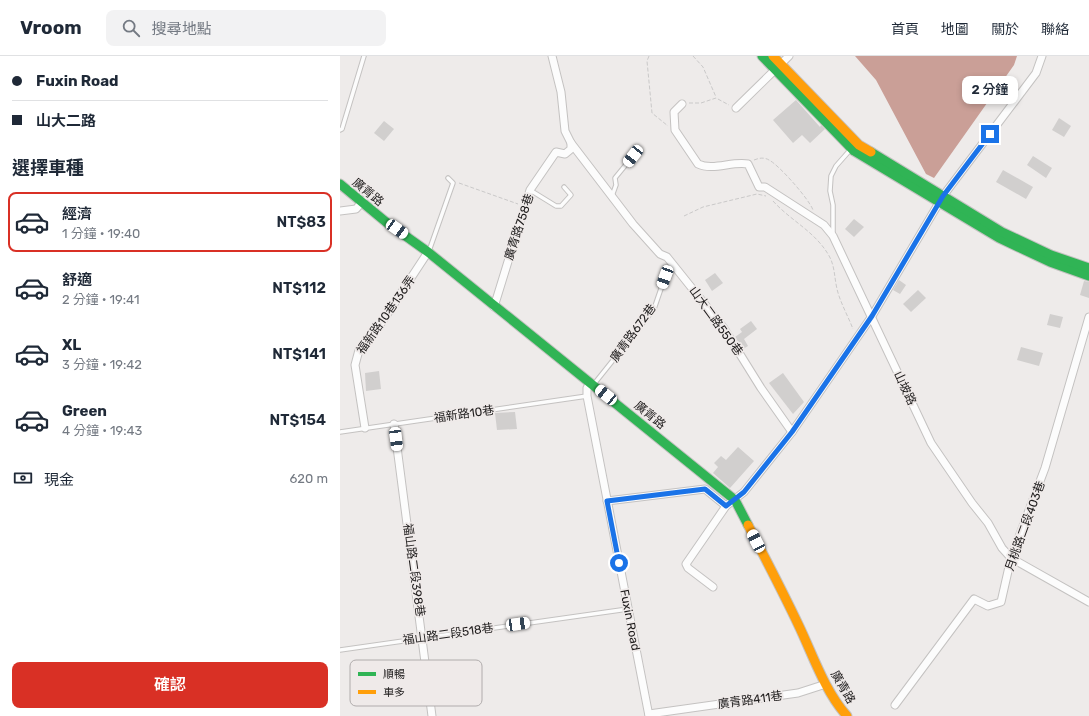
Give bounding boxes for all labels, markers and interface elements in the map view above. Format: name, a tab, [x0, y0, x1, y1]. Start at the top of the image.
search box	[106, 10, 386, 46]
text: Vroom	[20, 16, 82, 39]
icon: search	[120, 17, 142, 39]
text: 搜尋地點	[152, 20, 212, 38]
text: 首頁	[891, 21, 919, 38]
text: 地圖	[941, 21, 969, 38]
text: 關於	[991, 21, 1019, 38]
text: 聯絡	[1041, 21, 1069, 38]
text: Fuxin Road	[36, 72, 119, 90]
callout: 2 分鐘	[962, 76, 1018, 104]
text: 2 分鐘	[971, 82, 1009, 97]
text: 山大二路	[36, 112, 96, 130]
route end	[981, 125, 999, 143]
car	[621, 143, 645, 169]
text: 選擇車種	[12, 157, 84, 179]
street label: 廣青路	[350, 175, 386, 209]
street label: 廣青路758巷	[502, 192, 536, 262]
icon: car	[14, 204, 50, 240]
text: 經濟	[62, 205, 92, 223]
text: NT$83	[277, 213, 326, 231]
car	[384, 217, 410, 241]
text: 1 分鐘 · 19:40	[62, 226, 140, 241]
car	[655, 264, 675, 290]
icon: car	[14, 270, 50, 306]
text: 舒適	[62, 271, 92, 289]
street label: 福新路10巷136弄	[354, 273, 418, 357]
text: NT$112	[272, 279, 326, 297]
street label: 山大二路550巷	[686, 284, 746, 358]
text: 2 分鐘 · 19:41	[62, 292, 139, 307]
street label: 廣青路672巷	[607, 301, 659, 365]
icon: car	[14, 336, 50, 372]
text: XL	[62, 336, 81, 354]
text: NT$141	[272, 345, 326, 363]
text: 3 分鐘 · 19:42	[62, 357, 142, 372]
street label: 山坡路	[891, 369, 919, 407]
car	[593, 383, 619, 407]
street label: 廣青路	[632, 398, 668, 432]
icon: car	[14, 402, 50, 438]
text: Green	[62, 402, 107, 420]
street label: 福新路10巷	[433, 403, 495, 425]
text: NT$154	[270, 411, 326, 429]
text: 4 分鐘 · 19:43	[62, 423, 142, 438]
car	[389, 426, 403, 452]
icon: cash	[12, 467, 34, 489]
text: 現金	[44, 471, 74, 489]
text: 620 m	[290, 471, 328, 486]
street label: 月桃路二段403巷	[1002, 479, 1048, 573]
street label: 福山路二段398巷	[401, 522, 427, 618]
car	[745, 528, 767, 554]
route start	[610, 554, 628, 572]
street label: Fuxin Road	[617, 588, 643, 652]
car	[505, 616, 531, 632]
street label: 福山路二段518巷	[402, 621, 494, 647]
legend	[350, 660, 482, 706]
button: 確認	[12, 662, 328, 708]
text: 順暢	[383, 668, 405, 681]
street label: 廣青路	[828, 668, 858, 706]
text: 車多	[383, 686, 405, 699]
street label: 廣青路411巷	[717, 689, 783, 711]

